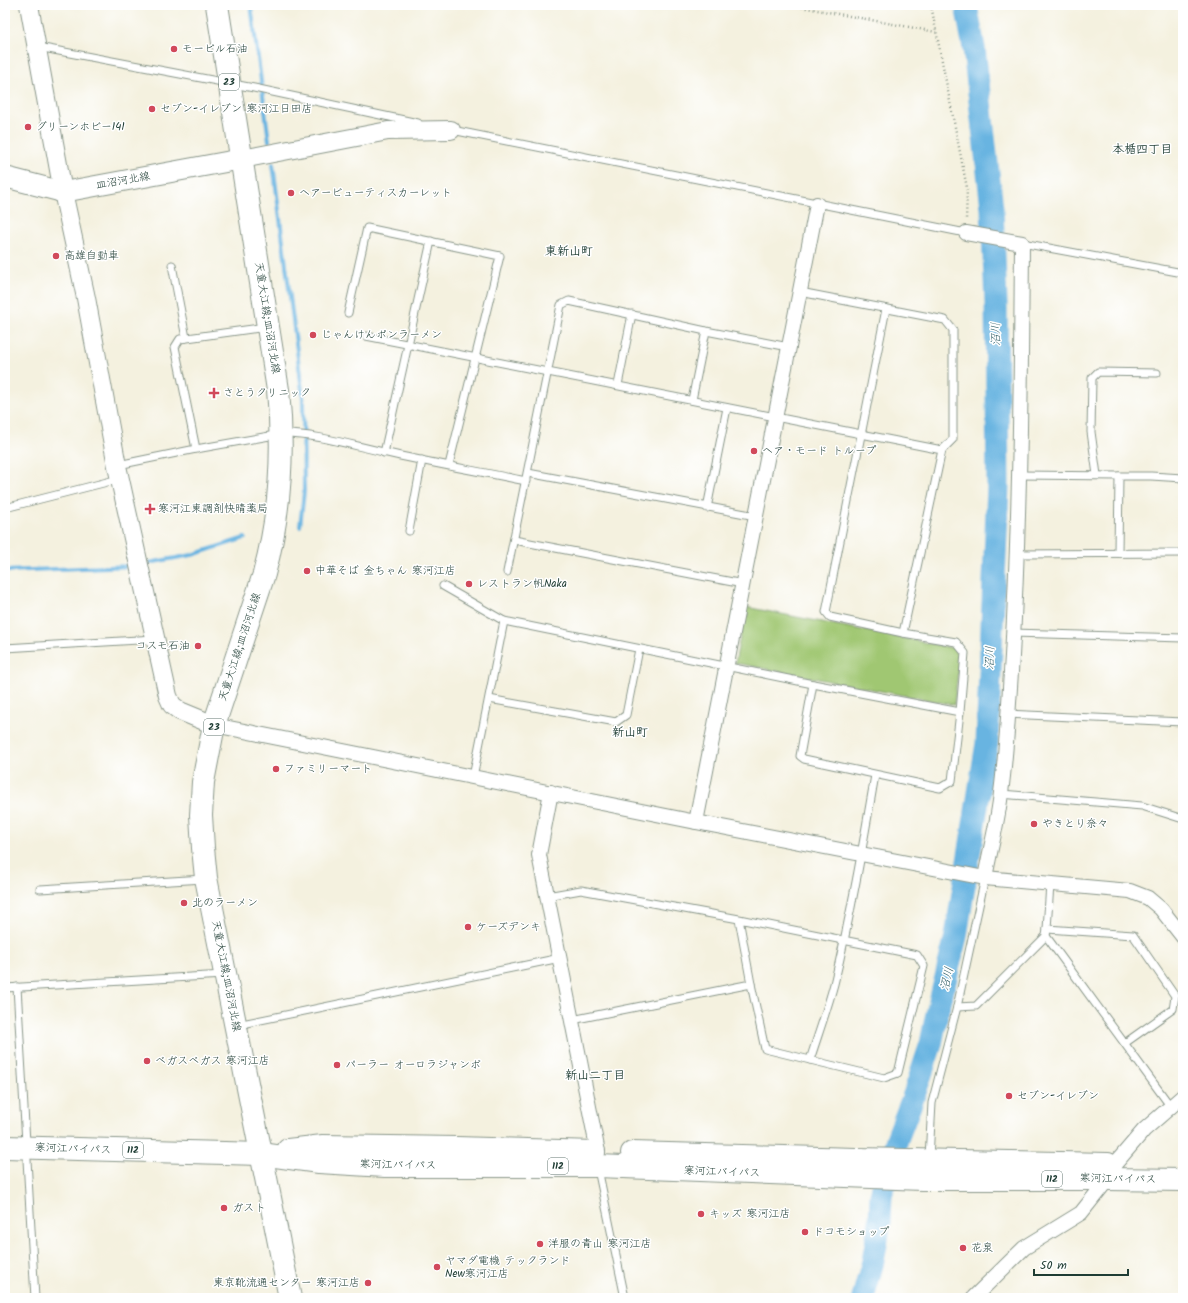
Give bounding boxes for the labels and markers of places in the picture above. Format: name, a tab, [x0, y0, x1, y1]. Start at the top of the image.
place label: モービル石油	[182, 40, 248, 58]
marker: モービル石油	[169, 44, 179, 54]
place label: セブン-イレブン 寒河江日田店	[160, 100, 312, 118]
marker: セブン-イレブン 寒河江日田店	[147, 104, 157, 114]
place label: グリーンホビー141	[36, 118, 125, 136]
marker: グリーンホビー141	[23, 122, 33, 132]
place label: ヘアービューティスカーレット	[299, 184, 452, 202]
marker: ヘアービューティスカーレット	[286, 188, 296, 198]
place label: 高雄自動車	[64, 247, 119, 265]
marker: 高雄自動車	[51, 251, 61, 261]
place label: じゃんけんポンラーメン	[321, 326, 442, 344]
marker: じゃんけんポンラーメン	[308, 330, 318, 340]
place label: さとうクリニック	[223, 384, 311, 402]
marker: さとうクリニック	[208, 387, 220, 399]
place label: ヘア・モード トループ	[762, 442, 876, 460]
marker: ヘア・モード トループ	[749, 446, 759, 456]
place label: 寒河江東調剤快晴薬局	[158, 500, 268, 518]
marker: 寒河江東調剤快晴薬局	[145, 504, 155, 514]
place label: 中華そば 金ちゃん 寒河江店	[315, 562, 456, 580]
marker: 中華そば 金ちゃん 寒河江店	[302, 566, 312, 576]
place label: レストラン帆Naka	[477, 575, 567, 593]
marker: レストラン帆Naka	[464, 579, 474, 589]
place label: コスモ石油	[135, 637, 190, 655]
marker: コスモ石油	[193, 641, 203, 651]
place label: ファミリーマート	[284, 760, 372, 778]
marker: ファミリーマート	[271, 764, 281, 774]
place label: やきとり奈々	[1042, 815, 1108, 833]
marker: やきとり奈々	[1029, 819, 1039, 829]
place label: 北のラーメン	[192, 894, 258, 912]
marker: 北のラーメン	[179, 898, 189, 908]
place label: ケーズデンキ	[476, 918, 541, 936]
marker: ケーズデンキ	[463, 922, 473, 932]
place label: ベガスベガス 寒河江店	[155, 1052, 270, 1070]
marker: ベガスベガス 寒河江店	[142, 1056, 152, 1066]
place label: パーラー オーロラジャンボ	[345, 1056, 481, 1074]
marker: パーラー オーロラジャンボ	[332, 1060, 342, 1070]
place label: セブン-イレブン	[1017, 1087, 1099, 1105]
marker: セブン-イレブン	[1004, 1091, 1014, 1101]
place label: ガスト	[232, 1199, 266, 1217]
marker: ガスト	[219, 1203, 229, 1213]
place label: キッズ 寒河江店	[709, 1205, 790, 1223]
marker: キッズ 寒河江店	[696, 1209, 706, 1219]
place label: ドコモショップ	[813, 1223, 890, 1241]
marker: ドコモショップ	[800, 1227, 810, 1237]
place label: 洋服の青山 寒河江店	[548, 1235, 651, 1253]
marker: 洋服の青山 寒河江店	[535, 1239, 545, 1249]
place label: 花泉	[971, 1239, 993, 1257]
marker: 花泉	[958, 1243, 968, 1253]
place label: ヤマダ電機 テックランド New寒河江店	[445, 1252, 570, 1283]
marker: ヤマダ電機 テックランド New寒河江店	[432, 1262, 442, 1272]
place label: 東京靴流通センター 寒河江店	[213, 1274, 360, 1292]
marker: 東京靴流通センター 寒河江店	[363, 1278, 373, 1288]

